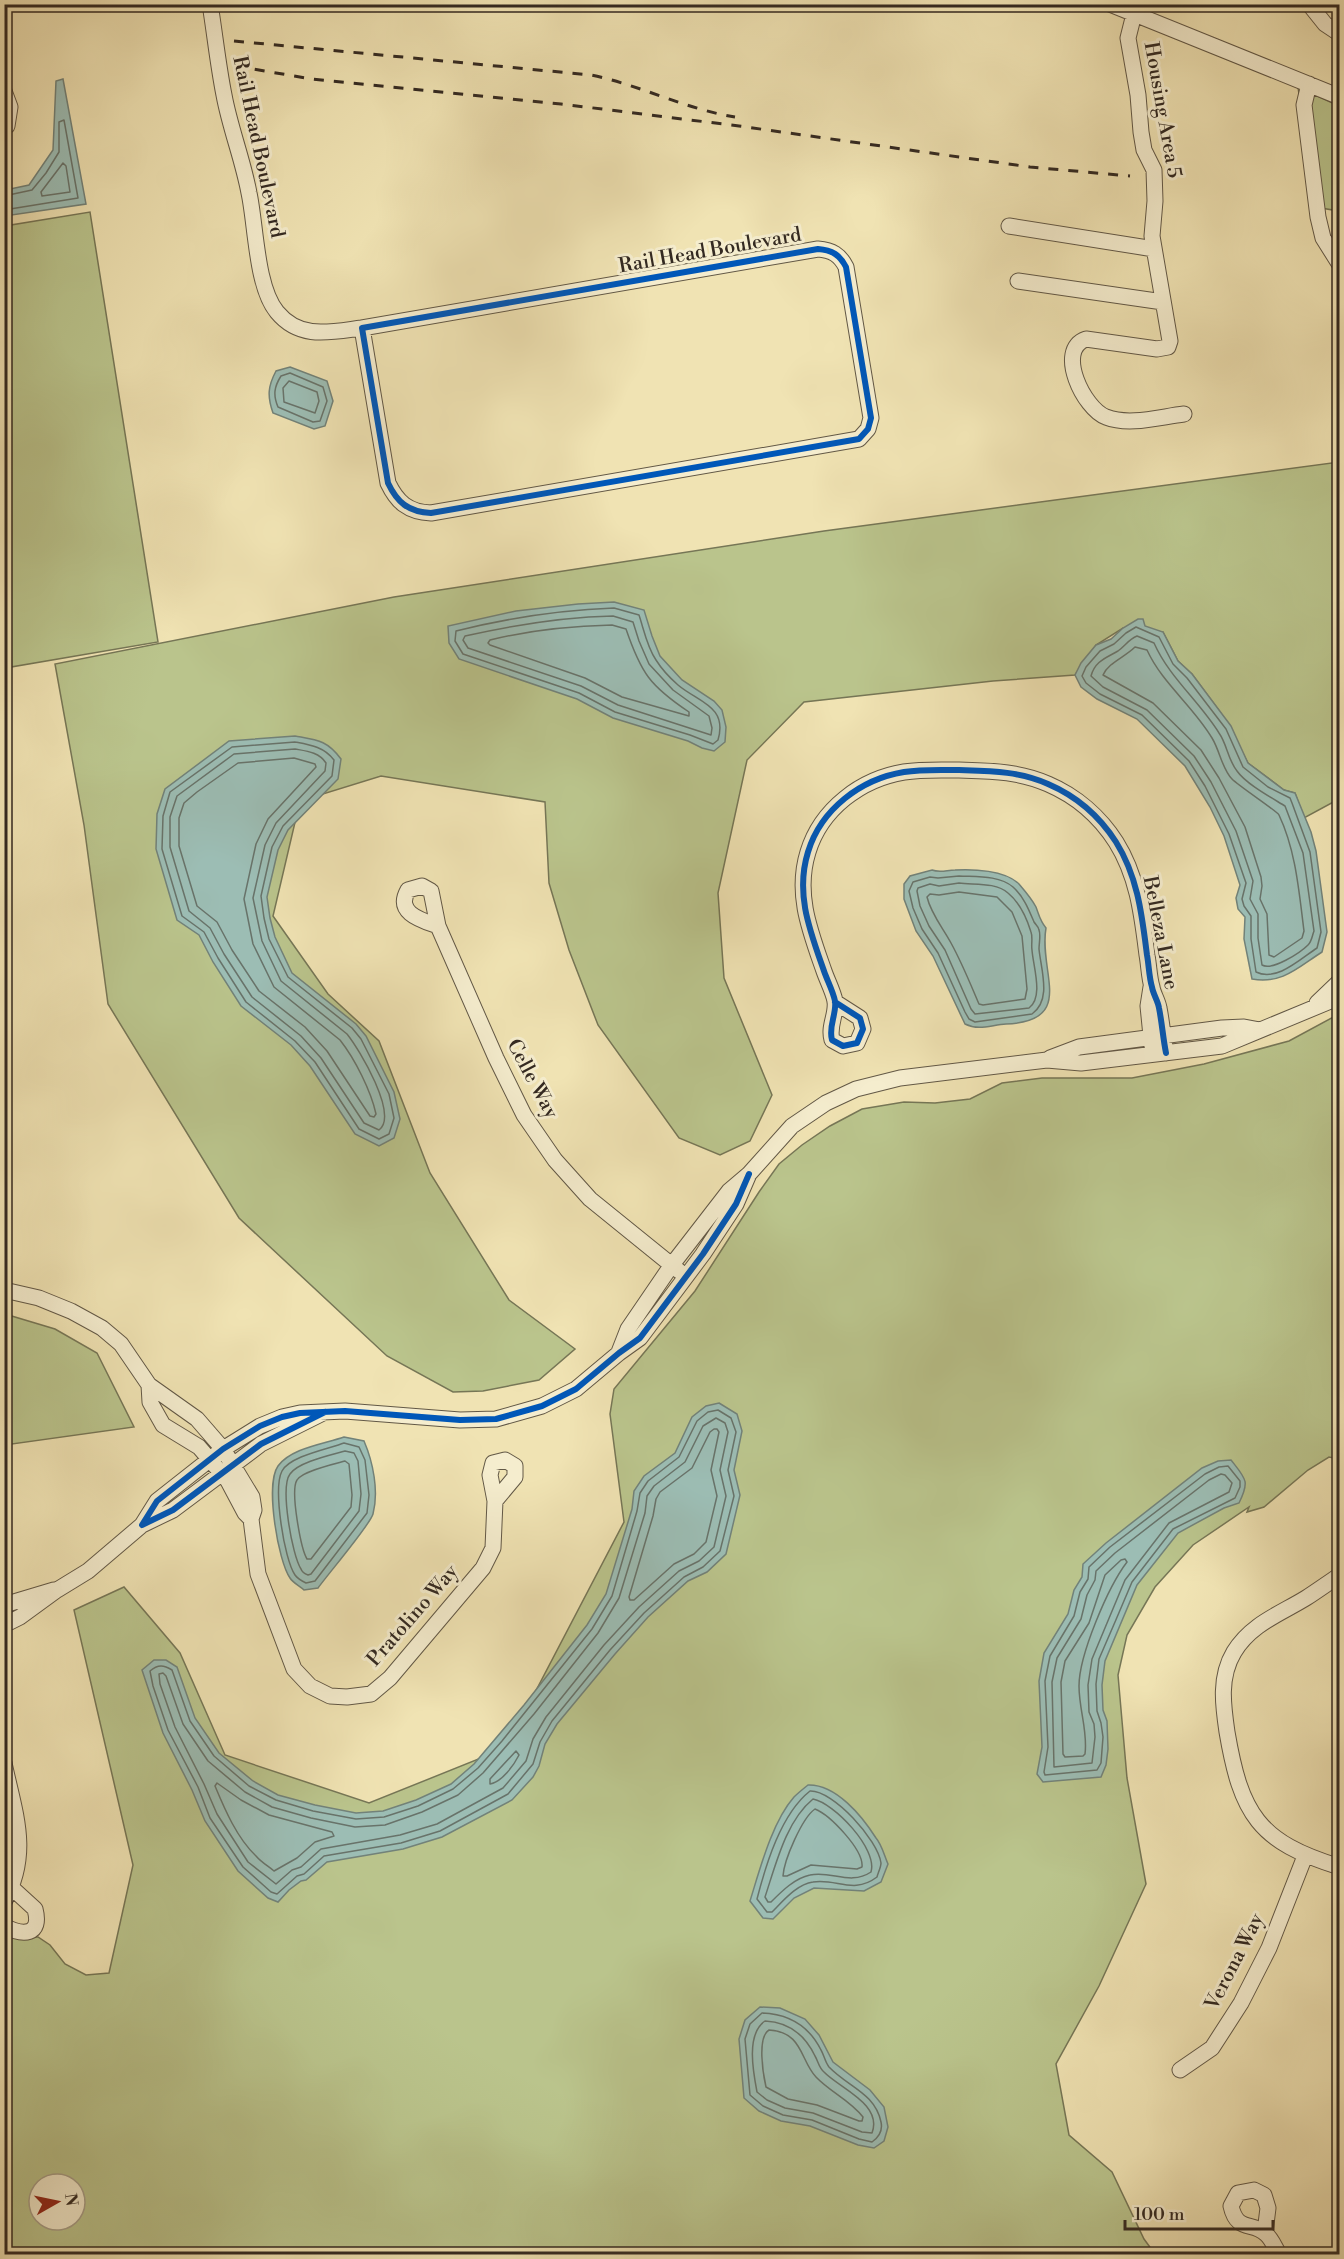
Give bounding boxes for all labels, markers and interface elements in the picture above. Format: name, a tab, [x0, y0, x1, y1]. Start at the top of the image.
street label: Housing Area 5	[1138, 40, 1186, 180]
street label: Rail Head Boulevard	[227, 54, 290, 241]
street label: Rail Head Boulevard	[617, 222, 804, 279]
street label: Belleza Lane	[1137, 873, 1183, 992]
street label: Celle Way	[501, 1035, 563, 1123]
street label: Pratolino Way	[362, 1560, 464, 1672]
street label: Verona Way	[1200, 1909, 1270, 2015]
north arrow	[27, 2172, 87, 2232]
text: N	[60, 2192, 82, 2208]
scale bar	[1125, 2193, 1274, 2231]
text: 100 m	[1134, 2203, 1185, 2226]

